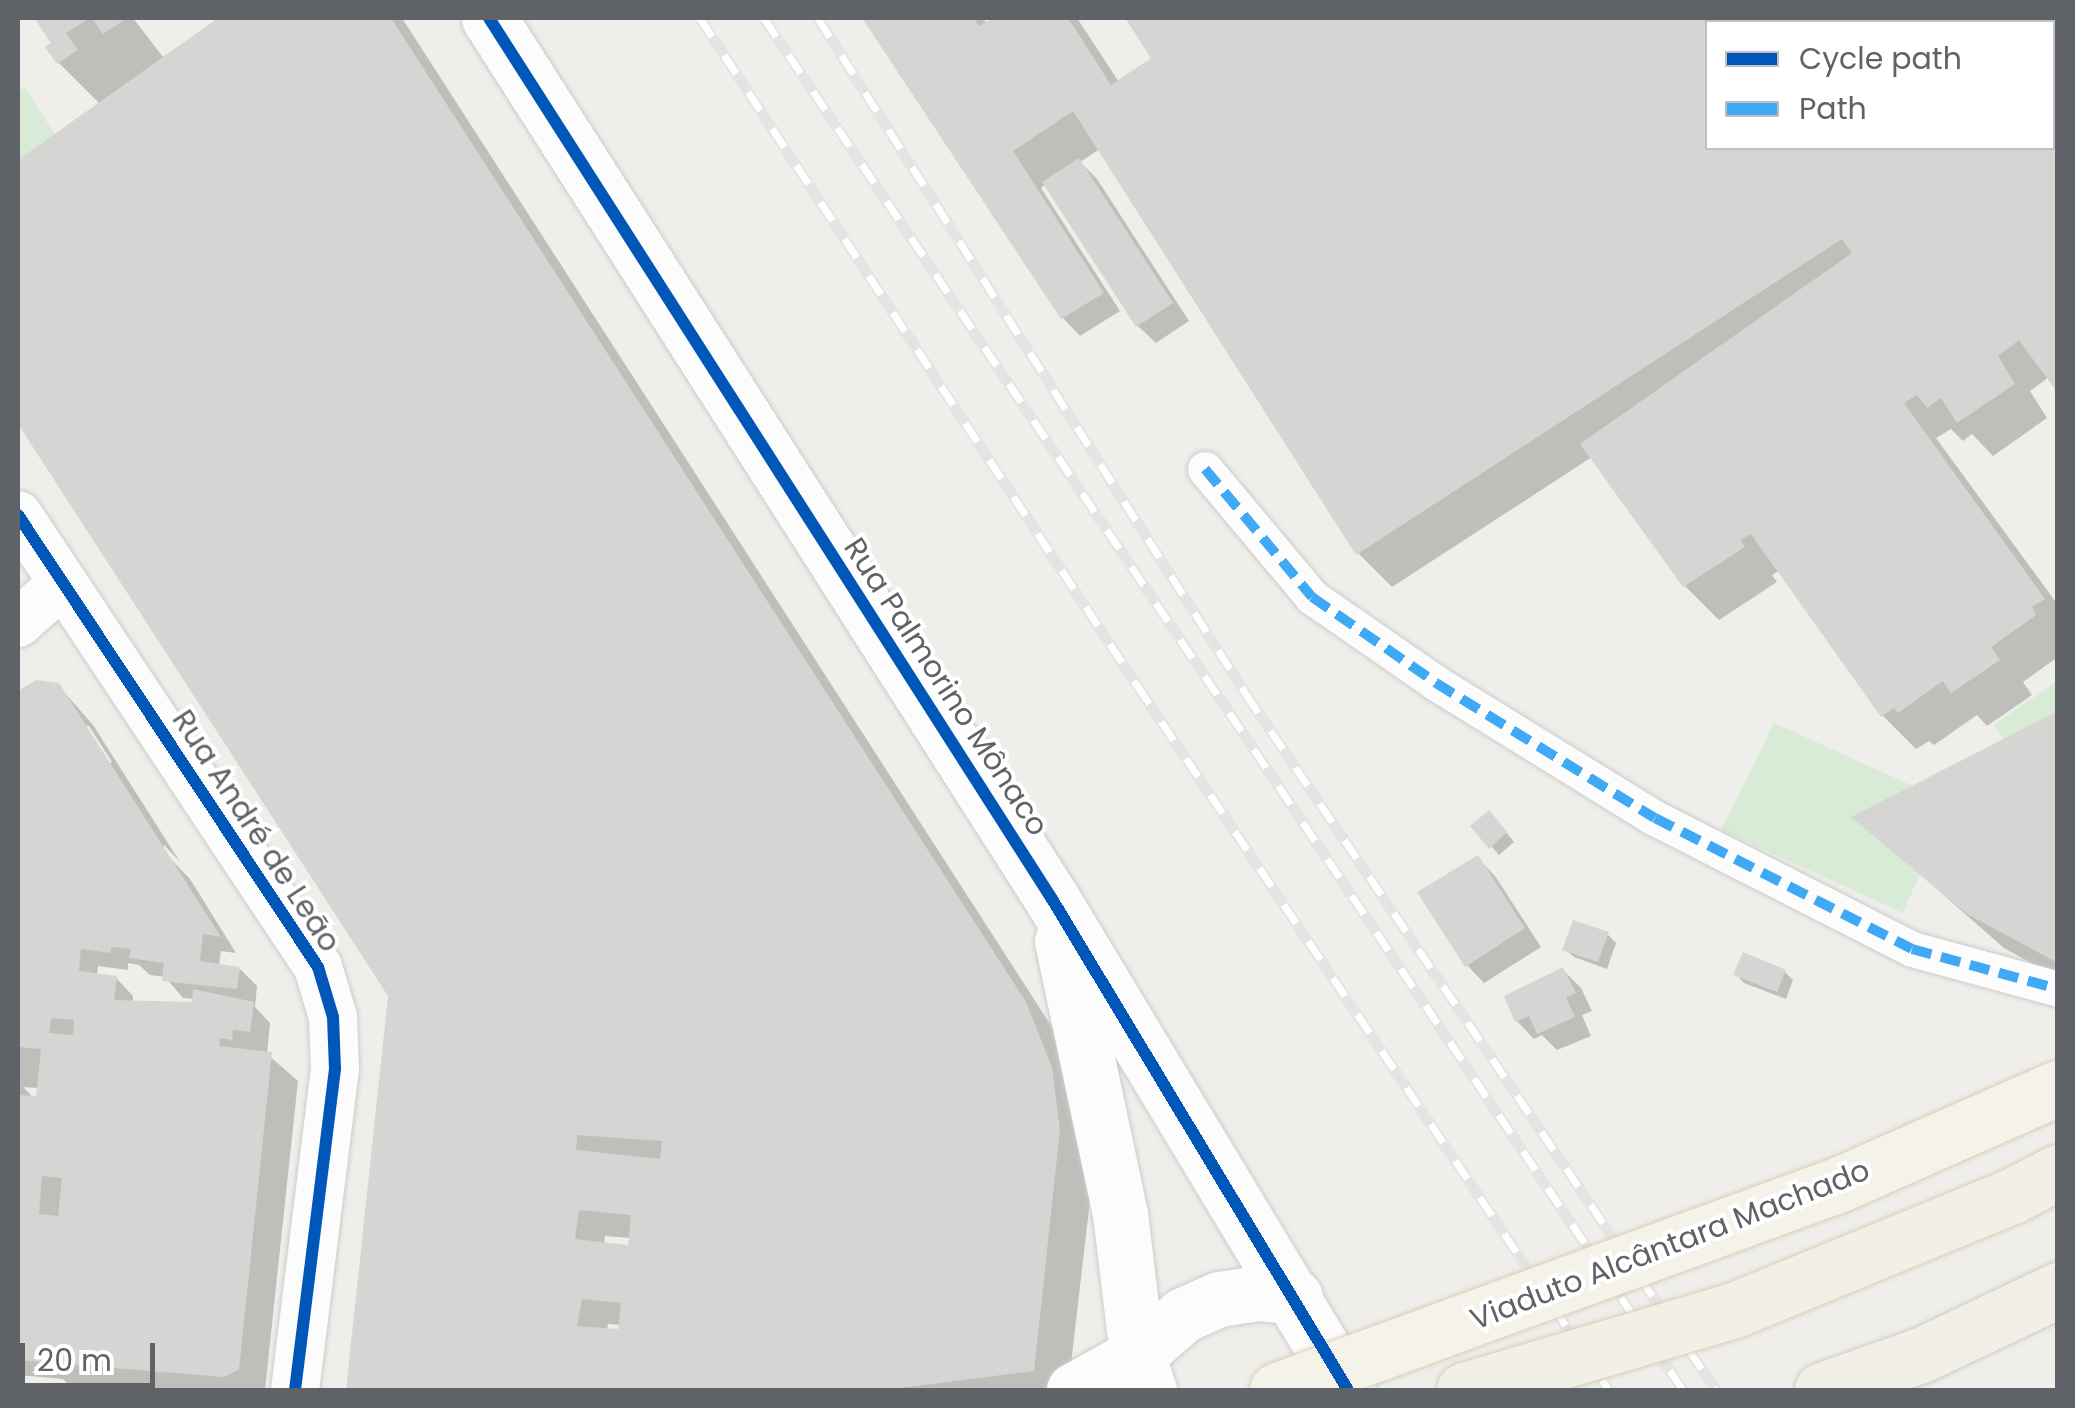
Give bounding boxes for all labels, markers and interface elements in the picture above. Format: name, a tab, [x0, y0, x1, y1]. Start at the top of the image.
legend	[1705, 20, 2055, 150]
text: Cycle path	[1799, 37, 1962, 80]
text: Path	[1799, 87, 1867, 130]
street label: Rua Palmorino Mônaco	[836, 531, 1056, 843]
street label: Rua André de Leão	[164, 703, 348, 959]
street label: Viaduto Alcântara Machado	[1465, 1152, 1875, 1338]
scale bar	[25, 1323, 160, 1385]
text: 20 m	[37, 1339, 112, 1382]

